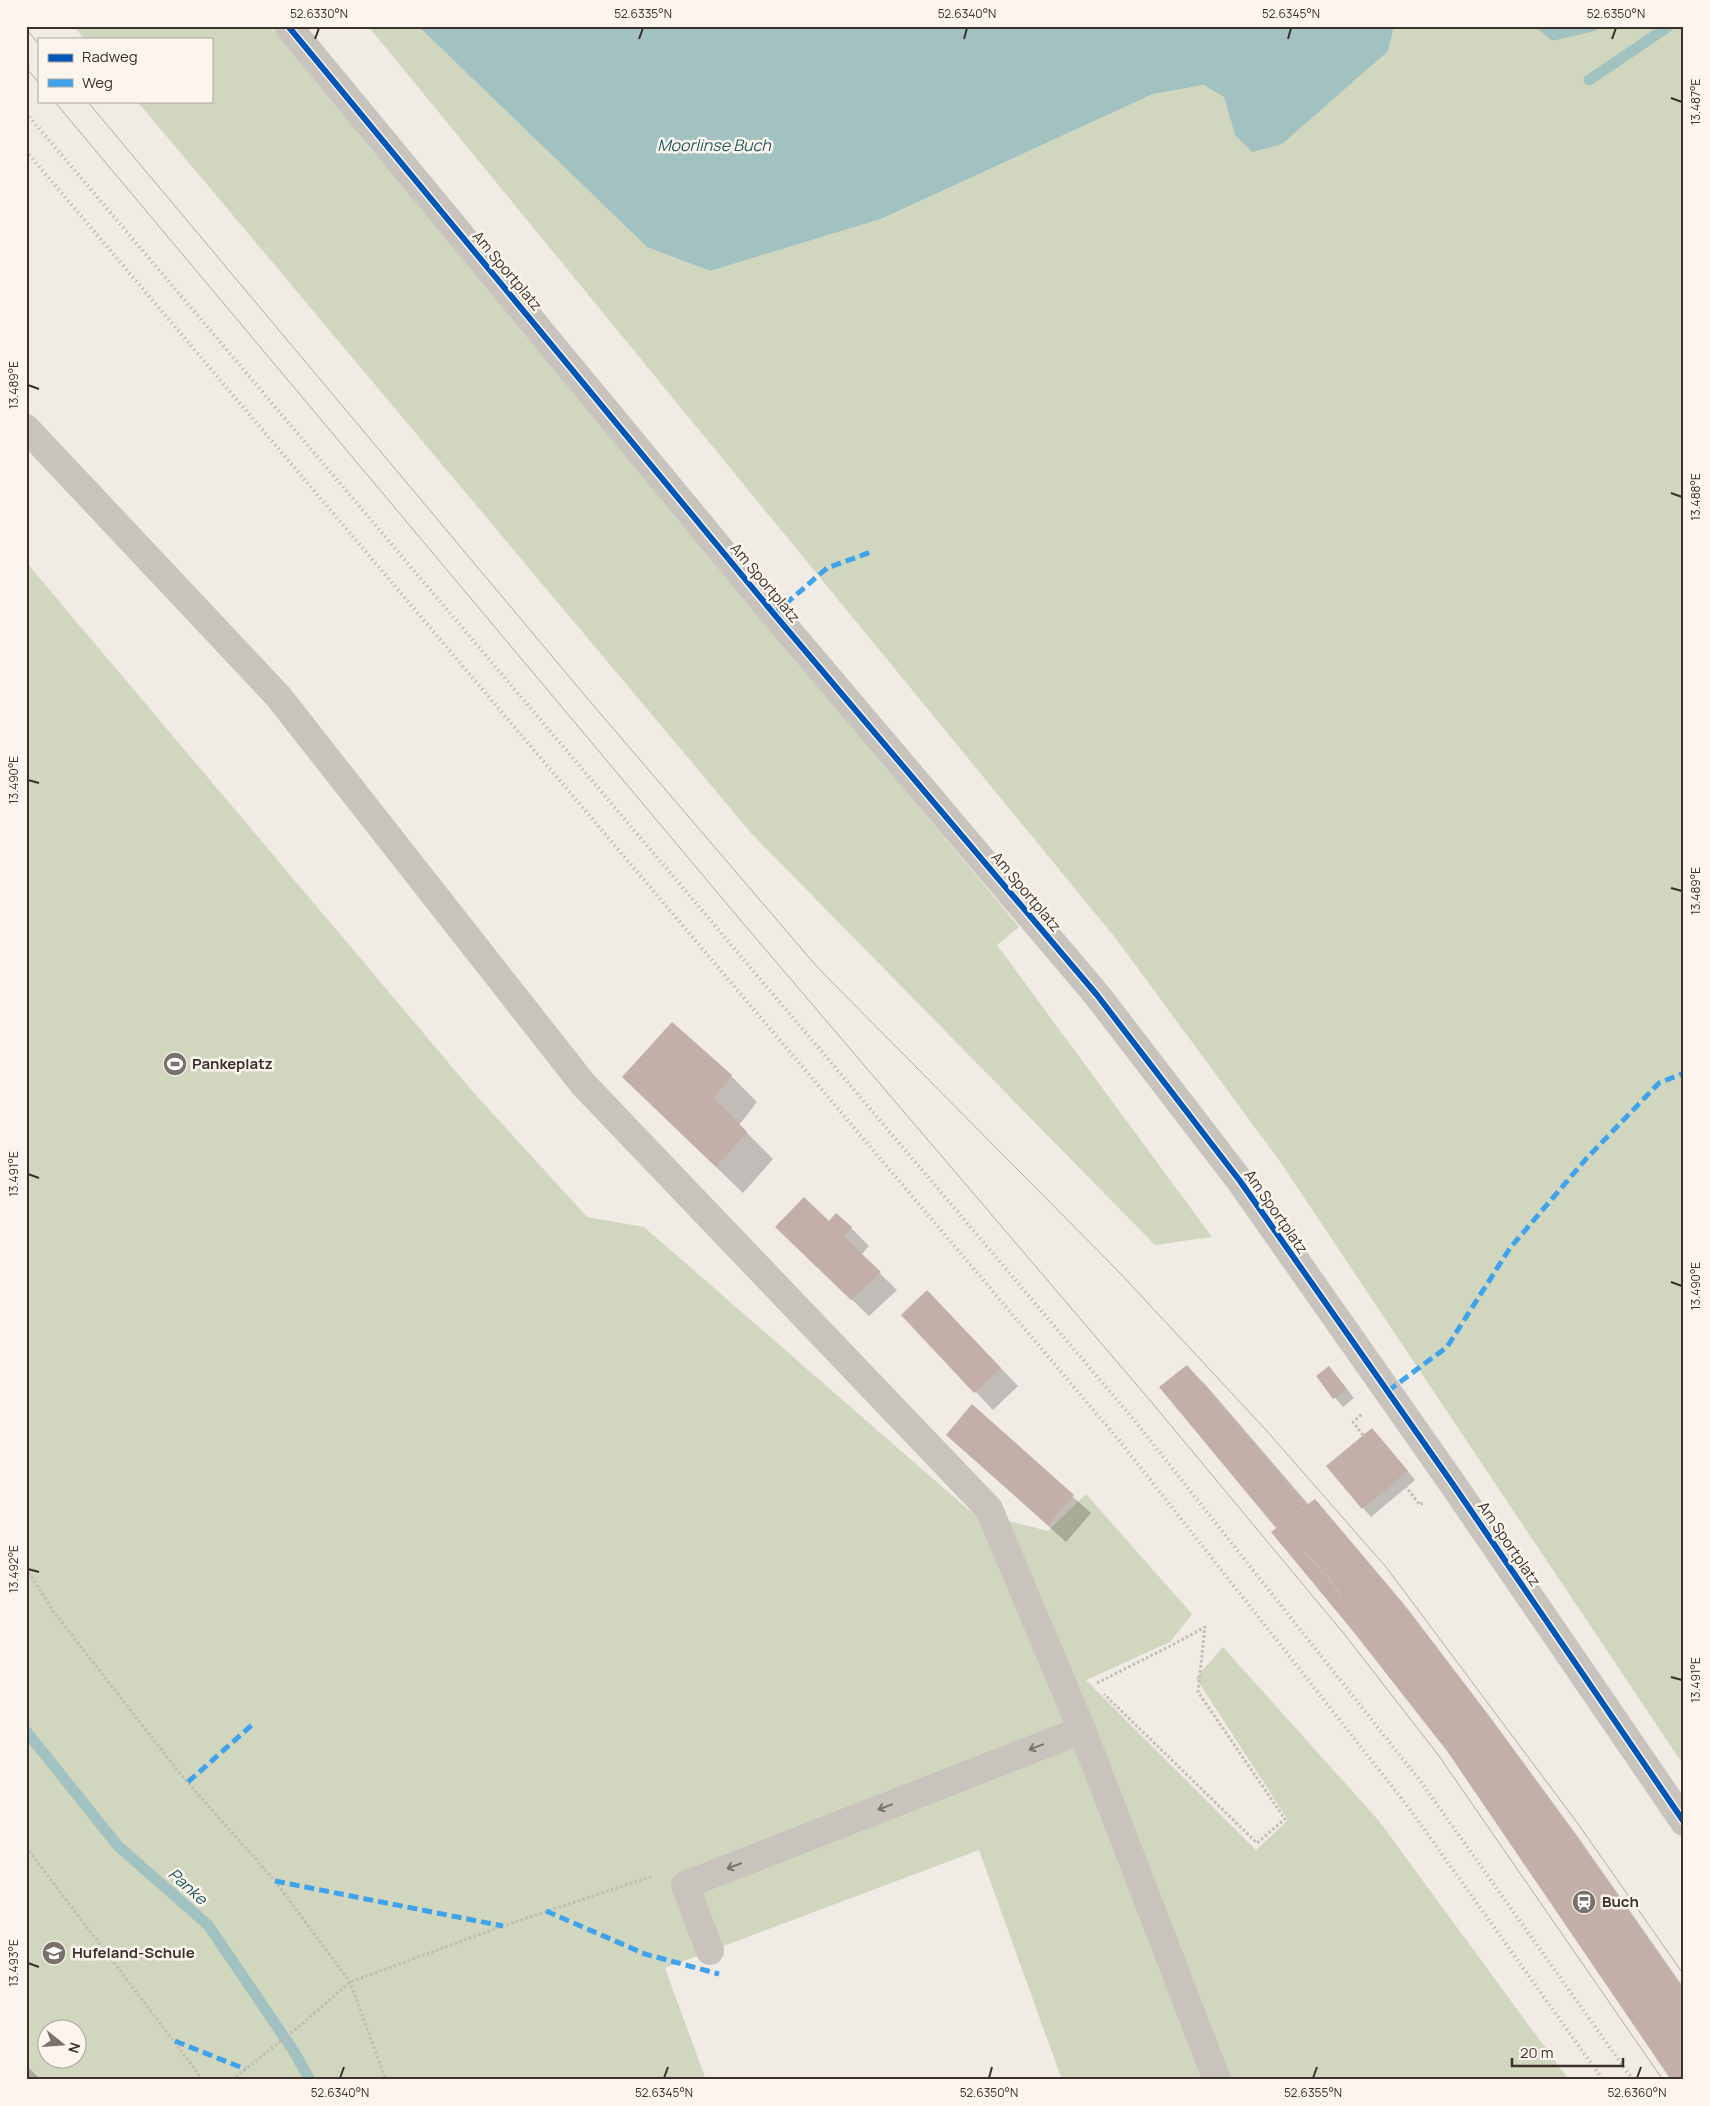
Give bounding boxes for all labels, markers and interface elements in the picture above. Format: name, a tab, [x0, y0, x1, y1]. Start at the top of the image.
text: 52.6330°N	[290, 5, 348, 22]
text: 52.6335°N	[614, 5, 672, 22]
text: 52.6340°N	[938, 5, 996, 22]
text: 52.6345°N	[1262, 5, 1320, 22]
text: 52.6350°N	[1587, 5, 1645, 22]
legend	[38, 38, 212, 102]
text: Radweg	[82, 46, 138, 67]
text: Weg	[82, 72, 113, 93]
text: 13.487°E	[1687, 79, 1704, 125]
water label: Moorlinse Buch	[657, 134, 771, 156]
street label: Am Sportplatz	[468, 226, 547, 315]
text: 13.489°E	[5, 361, 22, 409]
text: 13.488°E	[1687, 473, 1704, 521]
street label: Am Sportplatz	[726, 538, 805, 627]
text: 13.490°E	[5, 756, 22, 804]
street label: Am Sportplatz	[987, 847, 1066, 936]
text: 13.489°E	[1687, 867, 1704, 915]
sports icon: Pankeplatz	[162, 1051, 188, 1077]
place label: Pankeplatz	[192, 1053, 273, 1074]
text: 13.491°E	[5, 1151, 22, 1197]
street label: Am Sportplatz	[1240, 1165, 1313, 1258]
text: 13.490°E	[1687, 1262, 1704, 1310]
street label: Am Sportplatz	[1473, 1497, 1546, 1590]
text: 13.492°E	[5, 1545, 22, 1593]
text: 13.491°E	[1687, 1657, 1704, 1703]
one-way arrow	[1029, 1743, 1044, 1753]
one-way arrow	[878, 1802, 893, 1812]
one-way arrow	[726, 1862, 741, 1871]
water label: Panke	[164, 1863, 213, 1910]
station icon: Buch	[1571, 1889, 1597, 1915]
place label: Buch	[1602, 1891, 1639, 1912]
text: 13.493°E	[5, 1939, 22, 1987]
school or university icon: Hufeland-Schule	[41, 1940, 67, 1966]
place label: Hufeland-Schule	[72, 1942, 195, 1963]
north arrow	[38, 2018, 88, 2068]
scale bar	[1512, 2036, 1624, 2068]
text: N	[64, 2040, 85, 2056]
text: 20 m	[1520, 2042, 1553, 2063]
text: 52.6340°N	[311, 2084, 369, 2101]
text: 52.6345°N	[635, 2084, 693, 2101]
text: 52.6350°N	[960, 2084, 1018, 2101]
text: 52.6355°N	[1284, 2084, 1342, 2101]
text: 52.6360°N	[1608, 2084, 1666, 2101]

